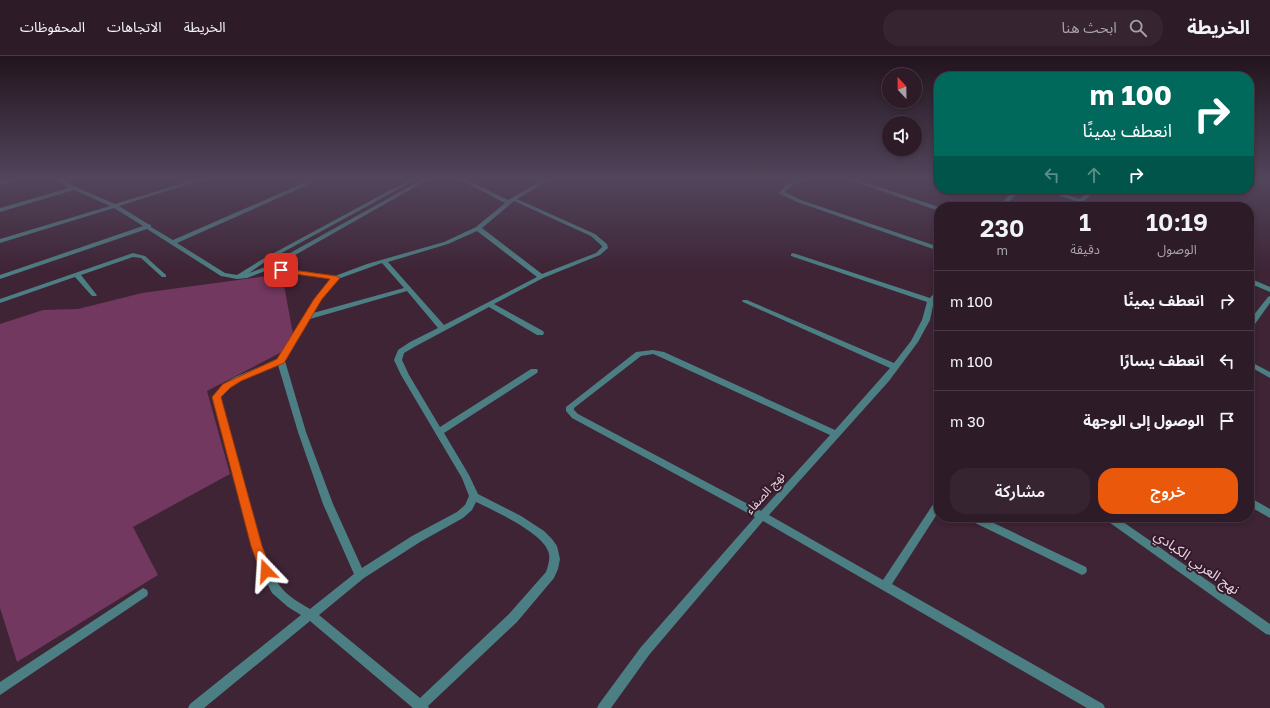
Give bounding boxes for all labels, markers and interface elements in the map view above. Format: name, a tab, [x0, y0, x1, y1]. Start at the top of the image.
search box	[883, 10, 1163, 46]
text: الخريطة	[1187, 15, 1250, 38]
icon: search	[1127, 17, 1149, 39]
text: المحفوظات	[20, 18, 85, 35]
text: الاتجاهات	[107, 18, 162, 35]
text: الخريطة	[184, 18, 226, 35]
text: ابحث هنا	[1061, 18, 1117, 36]
north arrow	[882, 68, 922, 108]
map controls	[882, 68, 922, 156]
text: 100 m	[1090, 78, 1172, 111]
icon: right	[1186, 88, 1238, 140]
button: sound	[882, 116, 922, 156]
text: انعطف يمينًا	[1083, 119, 1172, 141]
icon: left	[1041, 164, 1063, 186]
icon: ahead	[1083, 164, 1105, 186]
icon: right	[1125, 164, 1147, 186]
text: 1	[1079, 207, 1091, 236]
text: 10:19	[1146, 207, 1208, 236]
text: 230	[980, 213, 1024, 242]
text: دقيقة	[1070, 241, 1100, 257]
text: الوصول	[1157, 241, 1197, 257]
text: m	[996, 242, 1008, 258]
pin	[264, 253, 298, 287]
icon: arrive	[270, 259, 292, 281]
icon: right	[1216, 290, 1238, 312]
text: انعطف يمينًا	[1124, 291, 1204, 309]
text: 100 m	[950, 292, 993, 310]
icon: left	[1216, 350, 1238, 372]
text: انعطف يسارًا	[1120, 351, 1204, 369]
text: 100 m	[950, 352, 993, 370]
icon: arrive	[1216, 410, 1238, 432]
text: الوصول إلى الوجهة	[1083, 411, 1204, 429]
text: 30 m	[950, 412, 985, 430]
street label: نهج الصفاء	[742, 468, 789, 518]
button: مشاركة	[950, 468, 1090, 514]
button: خروج	[1098, 468, 1238, 514]
street label: نهج العربي الكبادي	[1149, 526, 1244, 600]
position arrow	[245, 550, 287, 592]

